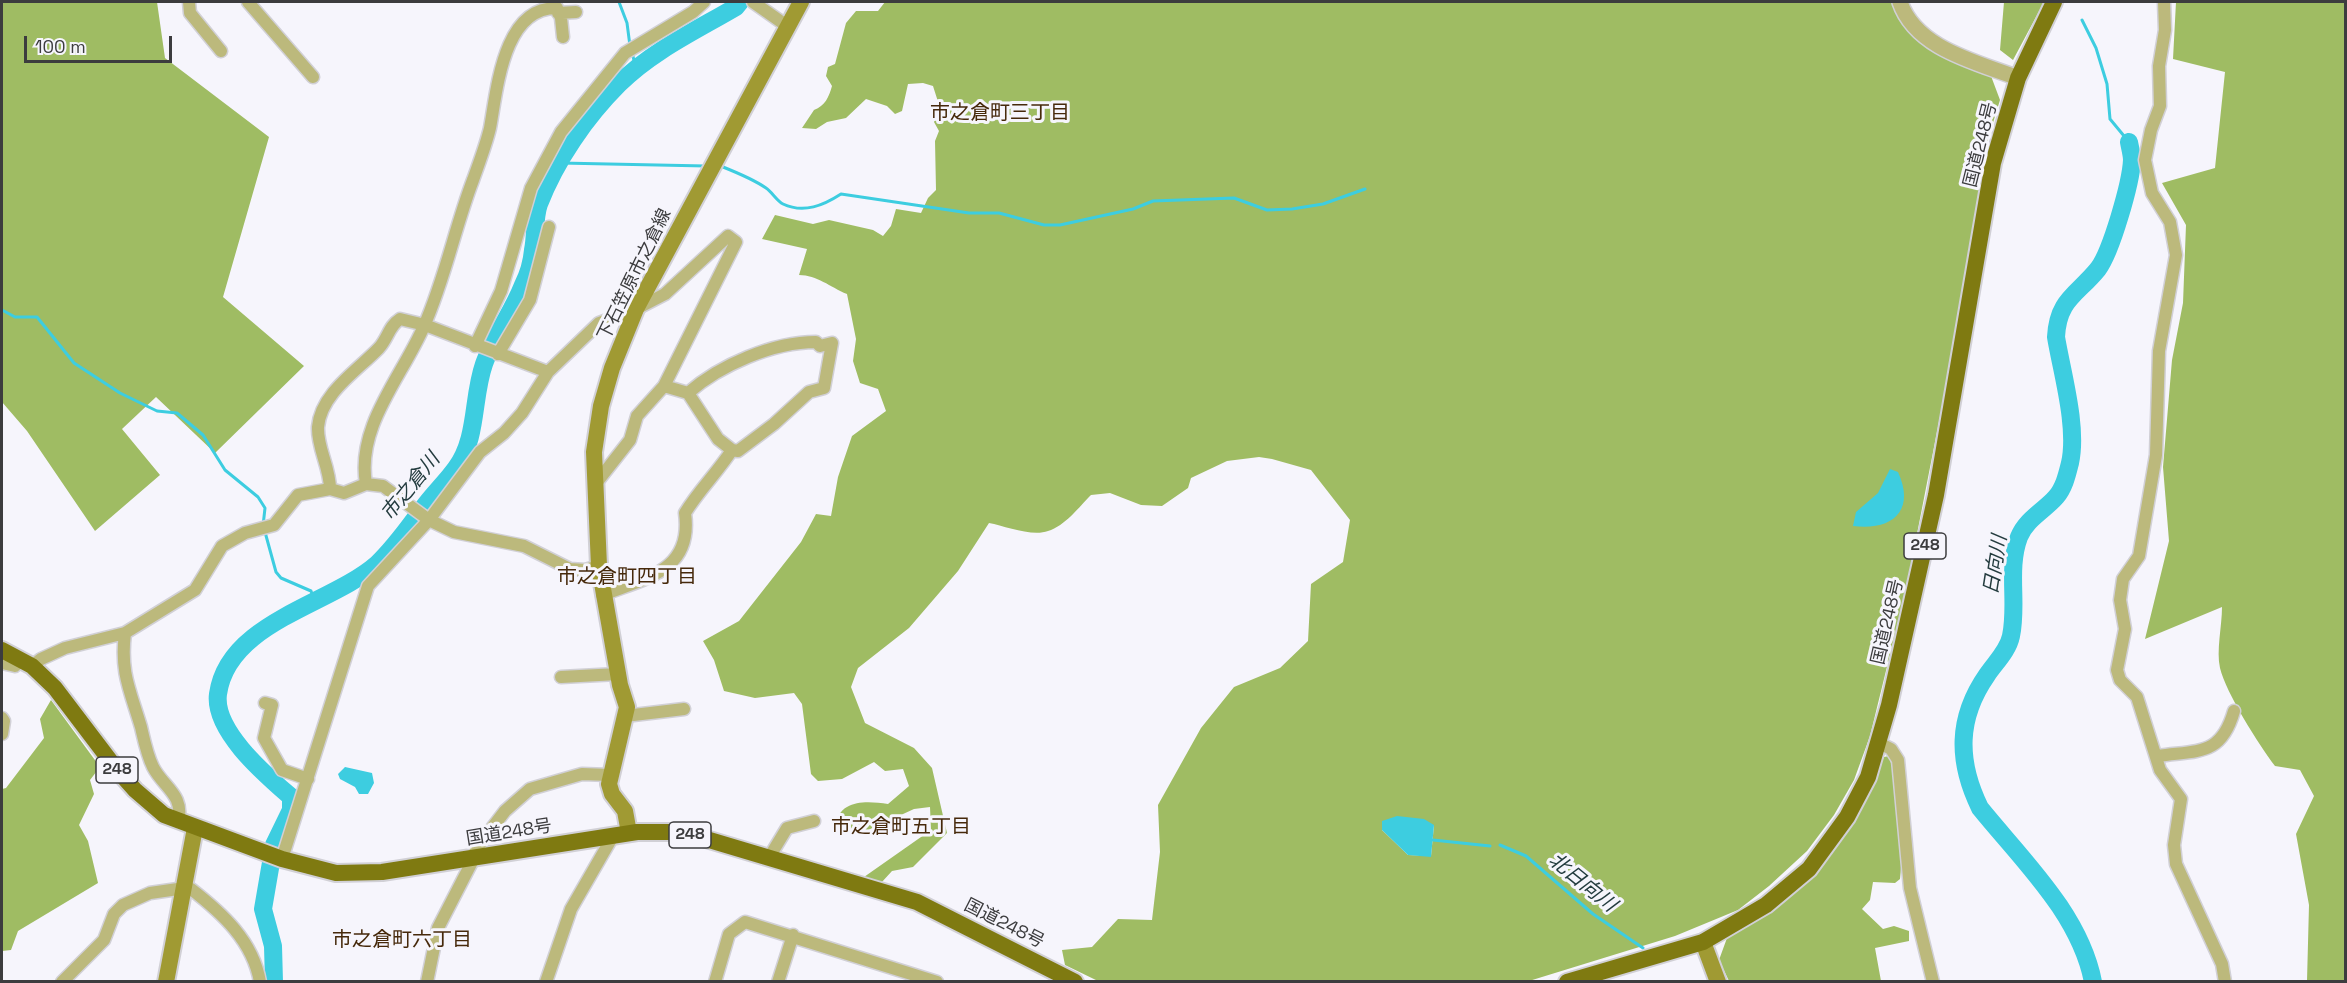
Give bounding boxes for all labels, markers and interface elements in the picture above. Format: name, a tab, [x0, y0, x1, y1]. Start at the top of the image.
scale bar	[27, 24, 176, 62]
text: 100 m	[35, 35, 86, 58]
street label: 国道248号	[1960, 100, 2002, 190]
district label: 市之倉町三丁目	[930, 102, 1070, 126]
street label: 下石笠原市之倉線	[594, 206, 676, 344]
water label: 市之倉川	[377, 448, 445, 526]
road number: 248	[1904, 533, 1946, 559]
water label: 日向川	[1979, 533, 2013, 597]
district label: 市之倉町四丁目	[557, 566, 697, 590]
street label: 国道248号	[1868, 577, 1908, 667]
road number: 248	[96, 757, 138, 783]
street label: 国道248号	[464, 816, 554, 850]
district label: 市之倉町五丁目	[831, 816, 971, 840]
road number: 248	[669, 822, 711, 848]
water label: 北日向川	[1543, 849, 1621, 917]
street label: 国道248号	[960, 895, 1048, 953]
district label: 市之倉町六丁目	[332, 929, 472, 953]

